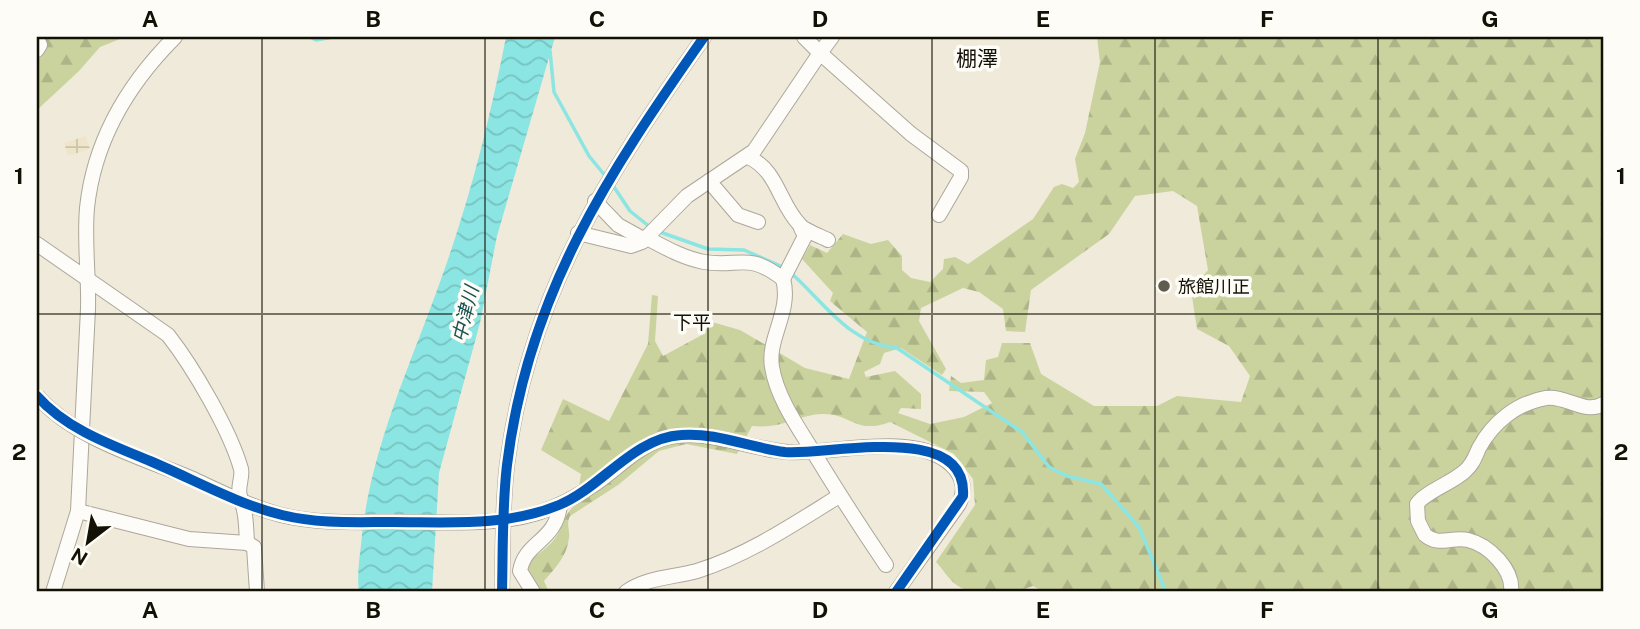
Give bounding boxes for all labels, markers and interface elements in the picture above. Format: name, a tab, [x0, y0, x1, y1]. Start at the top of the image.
text: A	[142, 5, 159, 32]
text: B	[365, 5, 381, 32]
text: C	[589, 5, 605, 32]
text: D	[812, 5, 828, 32]
text: E	[1036, 5, 1050, 32]
text: F	[1260, 5, 1274, 32]
text: G	[1481, 5, 1499, 32]
district label: 棚澤	[956, 46, 998, 71]
text: 1	[14, 162, 24, 189]
text: 1	[1616, 162, 1626, 189]
place label: 旅館川正	[1178, 276, 1250, 297]
marker: 旅館川正	[1156, 278, 1172, 294]
water label: 中津川	[447, 282, 483, 344]
district label: 下平	[673, 311, 711, 333]
text: 2	[12, 438, 26, 465]
text: 2	[1614, 438, 1628, 465]
north arrow	[52, 506, 122, 576]
text: N	[67, 543, 91, 570]
text: A	[142, 596, 159, 623]
text: B	[365, 596, 381, 623]
text: C	[589, 596, 605, 623]
text: D	[812, 596, 828, 623]
text: E	[1036, 596, 1050, 623]
text: F	[1260, 596, 1274, 623]
text: G	[1481, 596, 1499, 623]

